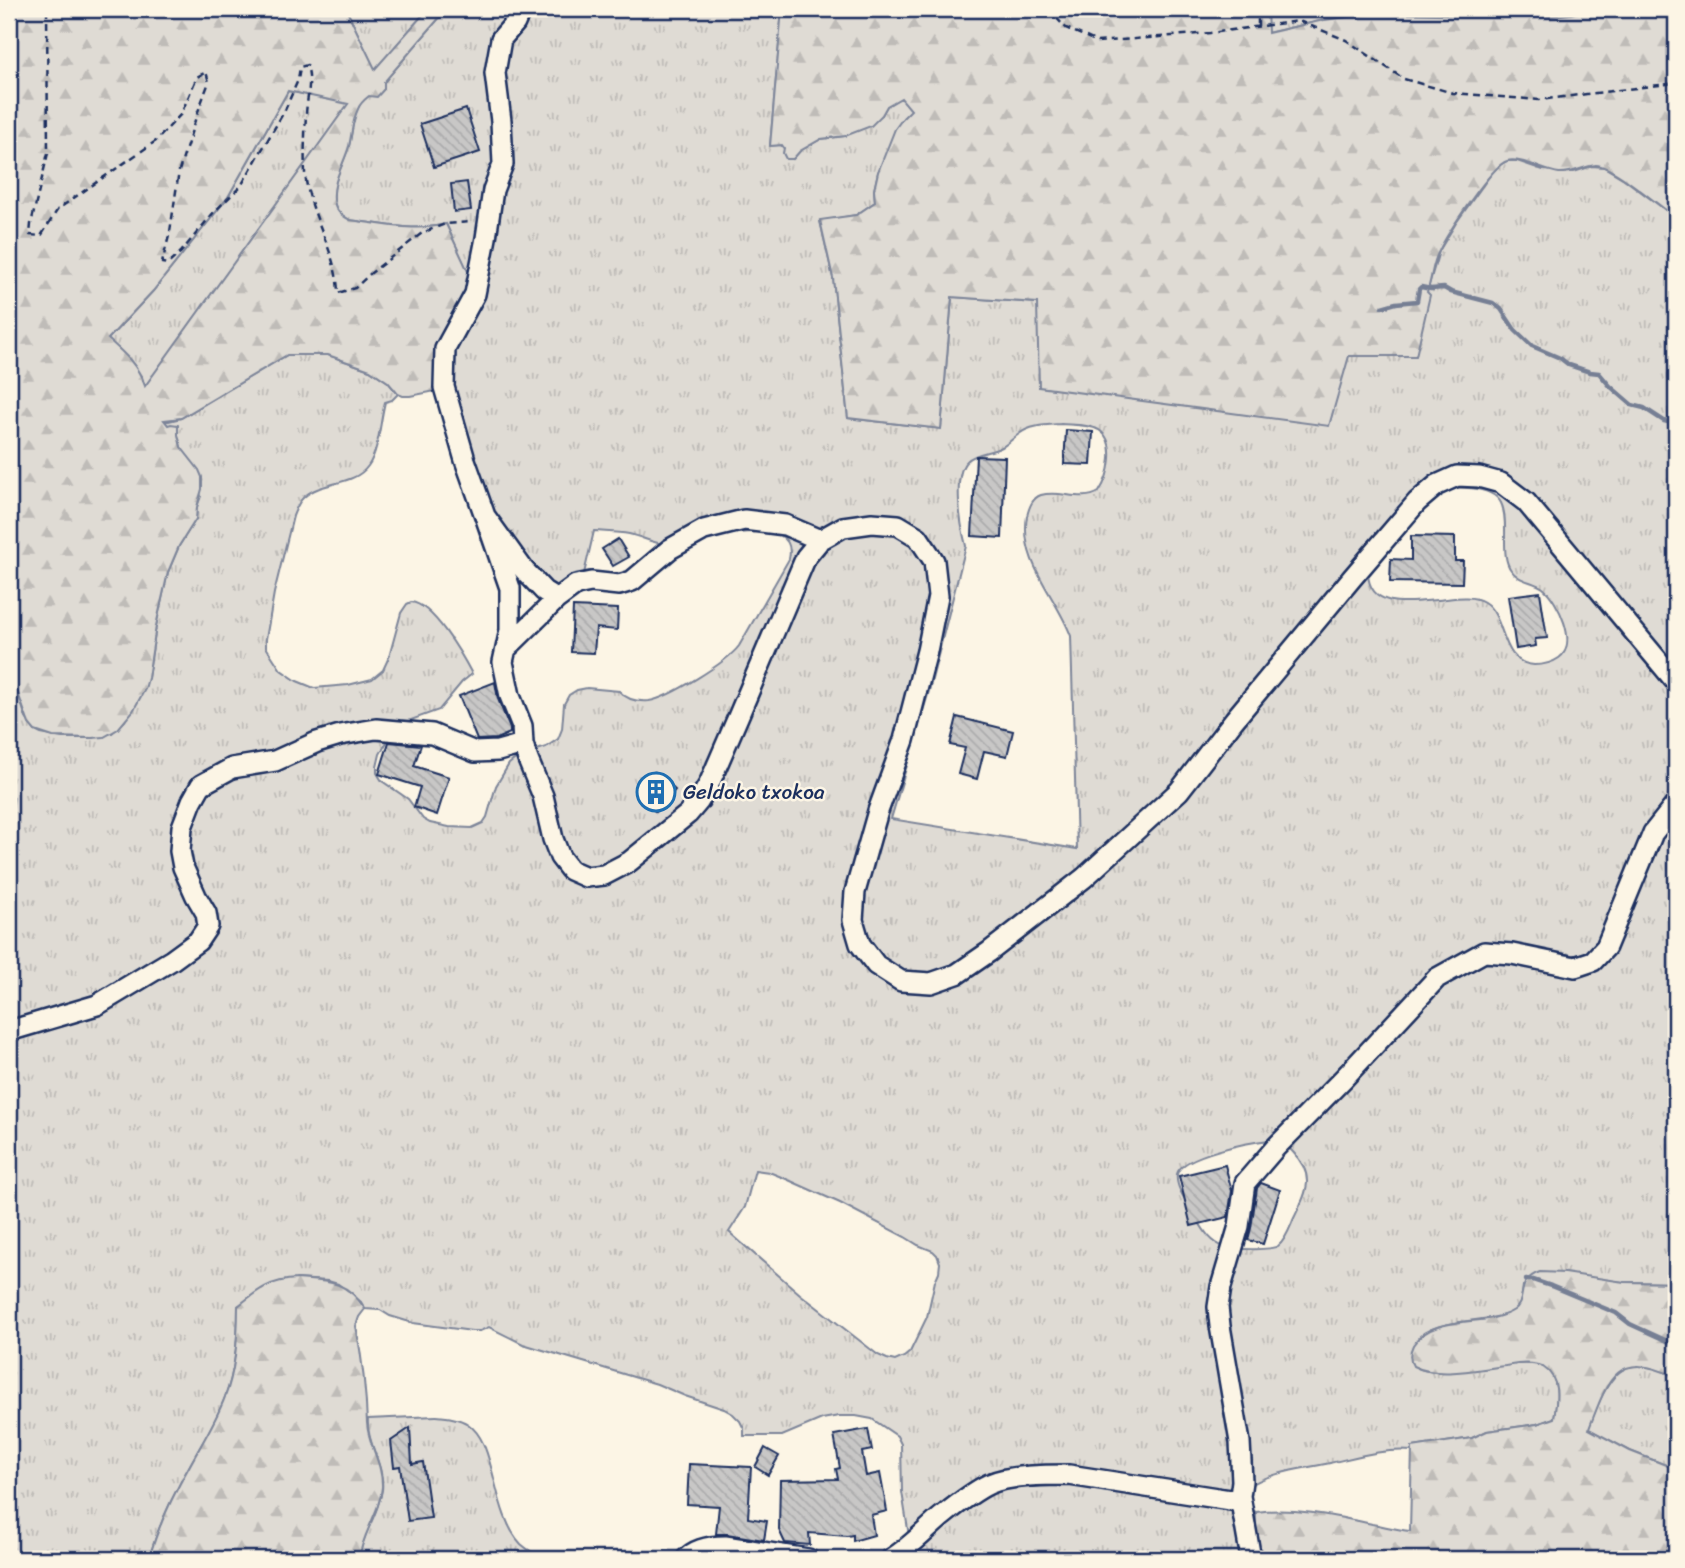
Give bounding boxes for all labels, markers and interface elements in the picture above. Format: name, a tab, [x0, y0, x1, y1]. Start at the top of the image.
building icon: Geldoko txokoa	[635, 771, 677, 813]
place label: Geldoko txokoa	[683, 773, 825, 811]

